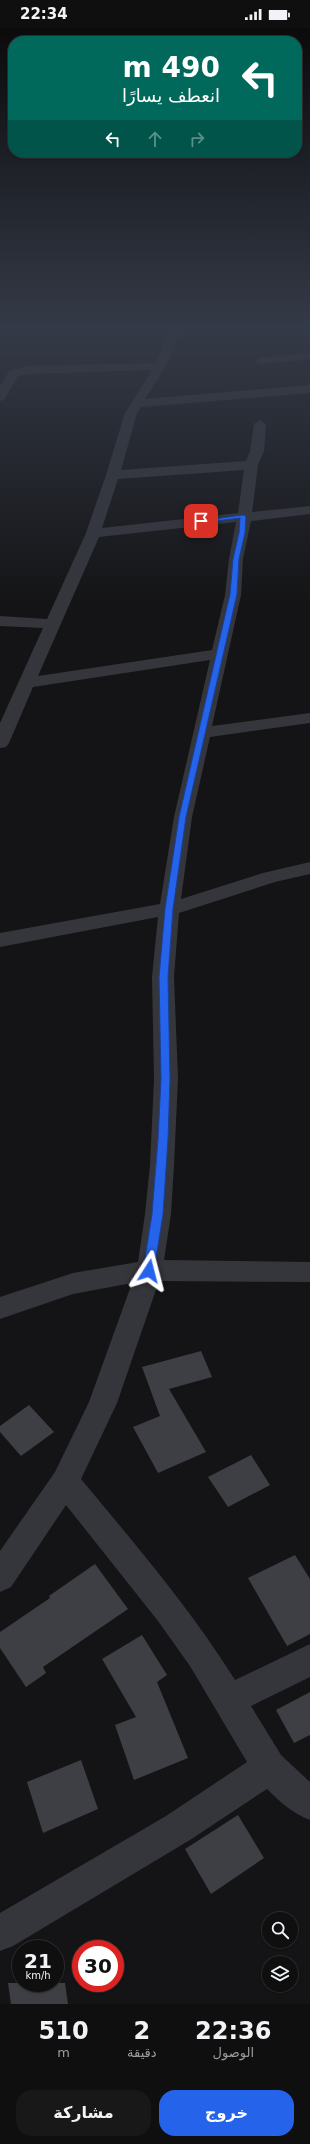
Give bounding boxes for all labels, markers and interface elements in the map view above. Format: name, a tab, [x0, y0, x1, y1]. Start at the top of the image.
text: 22:34	[20, 5, 68, 23]
text: 490 m	[123, 51, 220, 84]
icon: left	[234, 52, 286, 104]
text: انعطف يسارًا	[122, 85, 220, 106]
icon: left	[102, 128, 124, 150]
icon: ahead	[144, 128, 166, 150]
icon: right	[186, 128, 208, 150]
pin	[184, 504, 218, 538]
icon: arrive	[190, 510, 212, 532]
position arrow	[128, 1250, 170, 1292]
map controls	[262, 1912, 298, 1992]
button: search	[262, 1912, 298, 1948]
speed limit sign: 30	[72, 1940, 124, 1992]
text: 21	[24, 1949, 52, 1973]
button: layers	[262, 1956, 298, 1992]
text: km/h	[25, 1970, 51, 1981]
text: 510	[39, 2017, 89, 2045]
text: 2	[134, 2017, 150, 2045]
text: 22:36	[195, 2017, 272, 2045]
text: m	[57, 2045, 70, 2060]
text: دقيقة	[127, 2045, 157, 2060]
text: الوصول	[213, 2045, 254, 2060]
button: مشاركة	[16, 2090, 151, 2136]
button: خروج	[159, 2090, 294, 2136]

